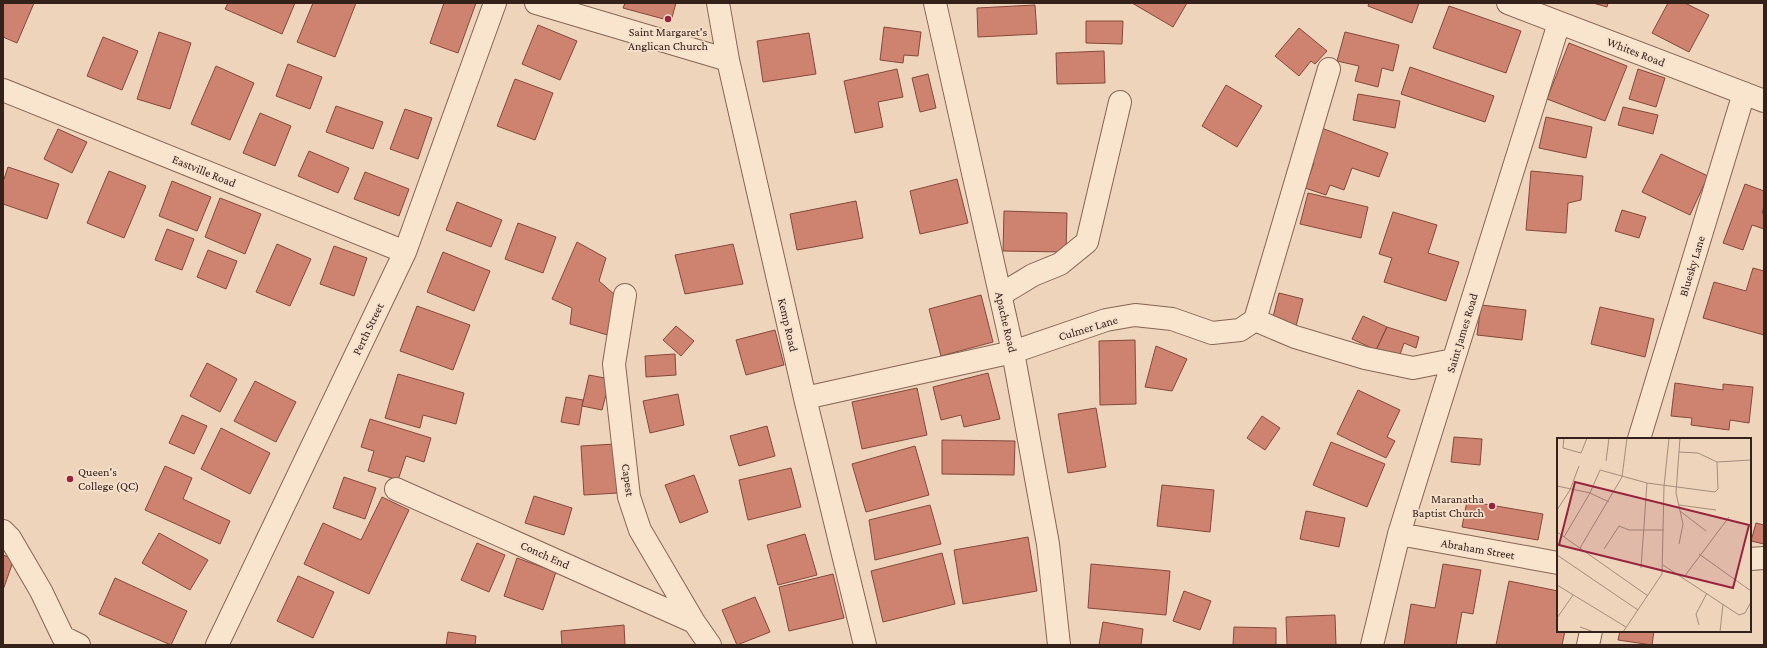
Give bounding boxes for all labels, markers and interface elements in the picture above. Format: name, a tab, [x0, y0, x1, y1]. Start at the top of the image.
marker: Saint Margaret's Anglican Church	[663, 14, 673, 24]
place label: Saint Margaret's Anglican Church	[628, 25, 708, 53]
street label: Whites Road	[1605, 35, 1668, 70]
street label: Eastville Road	[170, 152, 239, 190]
street label: Bluesky Lane	[1676, 234, 1708, 298]
street label: Apache Road	[992, 290, 1020, 354]
street label: Saint James Road	[1443, 291, 1481, 374]
street label: Kemp Road	[775, 297, 801, 354]
street label: Perth Street	[349, 300, 387, 357]
street label: Culmer Lane	[1057, 312, 1119, 344]
inset map	[1557, 438, 1751, 632]
street label: Capest	[619, 463, 637, 498]
place label: Queen's College (QC)	[78, 465, 139, 493]
marker: Queen's College (QC)	[65, 474, 75, 484]
place label: Maranatha Baptist Church	[1412, 492, 1485, 520]
marker: Maranatha Baptist Church	[1487, 501, 1497, 511]
street label: Abraham Street	[1440, 536, 1517, 563]
street label: Conch End	[518, 538, 572, 572]

